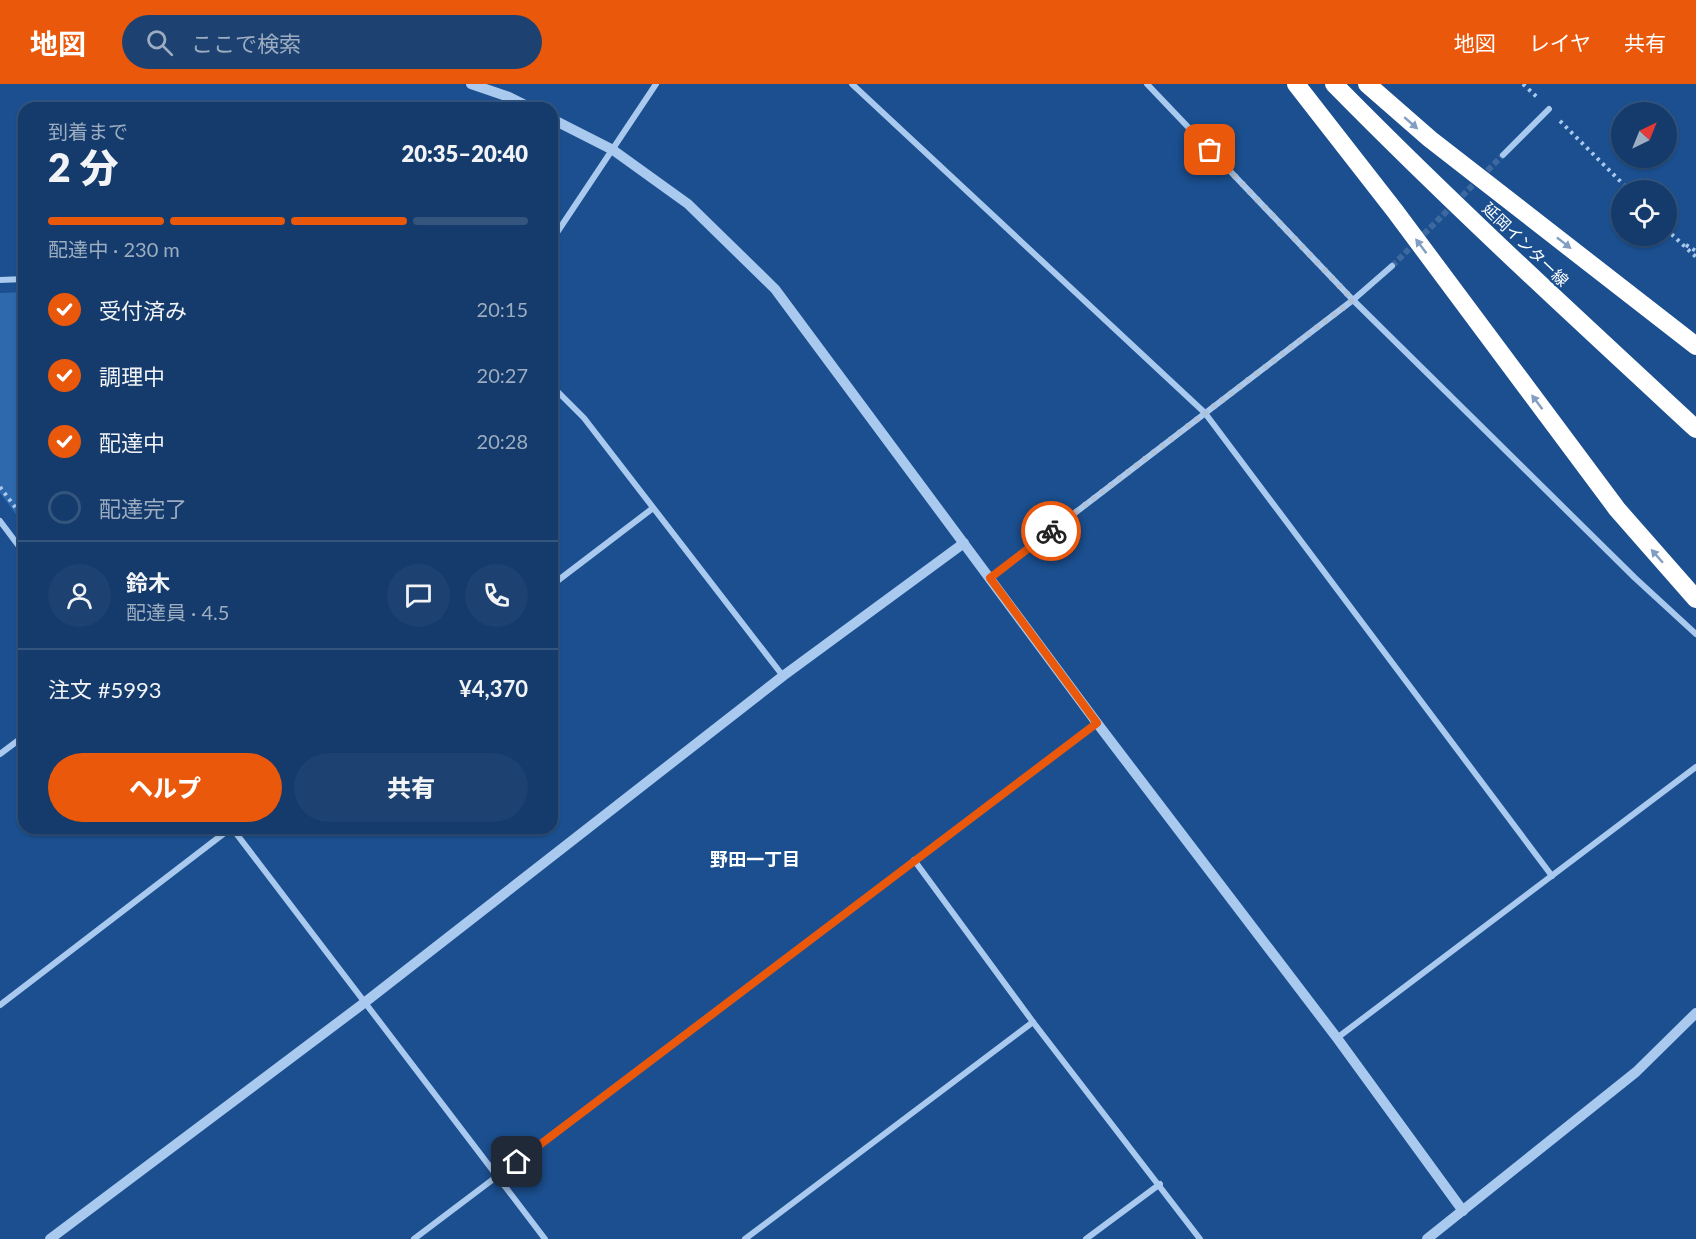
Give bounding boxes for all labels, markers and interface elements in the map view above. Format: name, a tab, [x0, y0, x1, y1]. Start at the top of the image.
search box	[122, 15, 542, 69]
text: 地図	[30, 26, 86, 60]
icon: search	[143, 26, 176, 59]
text: ここで検索	[191, 30, 301, 57]
text: 地図	[1454, 30, 1496, 55]
text: レイヤ	[1529, 30, 1591, 55]
text: 共有	[1624, 30, 1666, 55]
north arrow	[1611, 102, 1677, 168]
map controls	[1611, 102, 1677, 246]
one-way arrow	[1403, 116, 1418, 129]
text: 到着まで	[48, 119, 128, 143]
pin	[1184, 124, 1235, 175]
icon: bag	[1193, 133, 1226, 166]
text: 20:35–20:40	[402, 140, 528, 167]
text: 2 分	[48, 144, 119, 190]
button: locate	[1611, 180, 1677, 246]
street label: 延岡インター線	[1479, 198, 1573, 290]
text: 配達中 · 230 m	[48, 237, 180, 261]
one-way arrow	[1556, 237, 1572, 250]
one-way arrow	[1415, 238, 1427, 254]
icon: check	[48, 293, 81, 326]
text: 受付済み	[99, 297, 187, 324]
text: 20:15	[477, 297, 528, 321]
icon: check	[48, 359, 81, 392]
text: 調理中	[99, 363, 165, 390]
text: 20:27	[477, 363, 528, 387]
one-way arrow	[1531, 395, 1543, 411]
icon: check	[48, 425, 81, 458]
text: 配達中	[99, 429, 165, 456]
text: 20:28	[477, 429, 528, 453]
text: 配達完了	[99, 495, 187, 522]
courier	[1021, 501, 1081, 561]
icon: bike	[1035, 515, 1068, 548]
one-way arrow	[1651, 548, 1664, 563]
button: person	[48, 564, 111, 627]
button: chat	[387, 564, 450, 627]
button: phone	[465, 564, 528, 627]
text: 鈴木	[126, 569, 170, 596]
text: 配達員 · 4.5	[126, 600, 229, 624]
text: ¥4,370	[459, 675, 528, 702]
text: 注文 #5993	[48, 676, 161, 703]
button: ヘルプ	[48, 753, 282, 822]
button: 共有	[294, 753, 528, 822]
district label: 野田一丁目	[710, 848, 800, 870]
pin	[491, 1136, 542, 1187]
icon: home	[500, 1145, 533, 1178]

